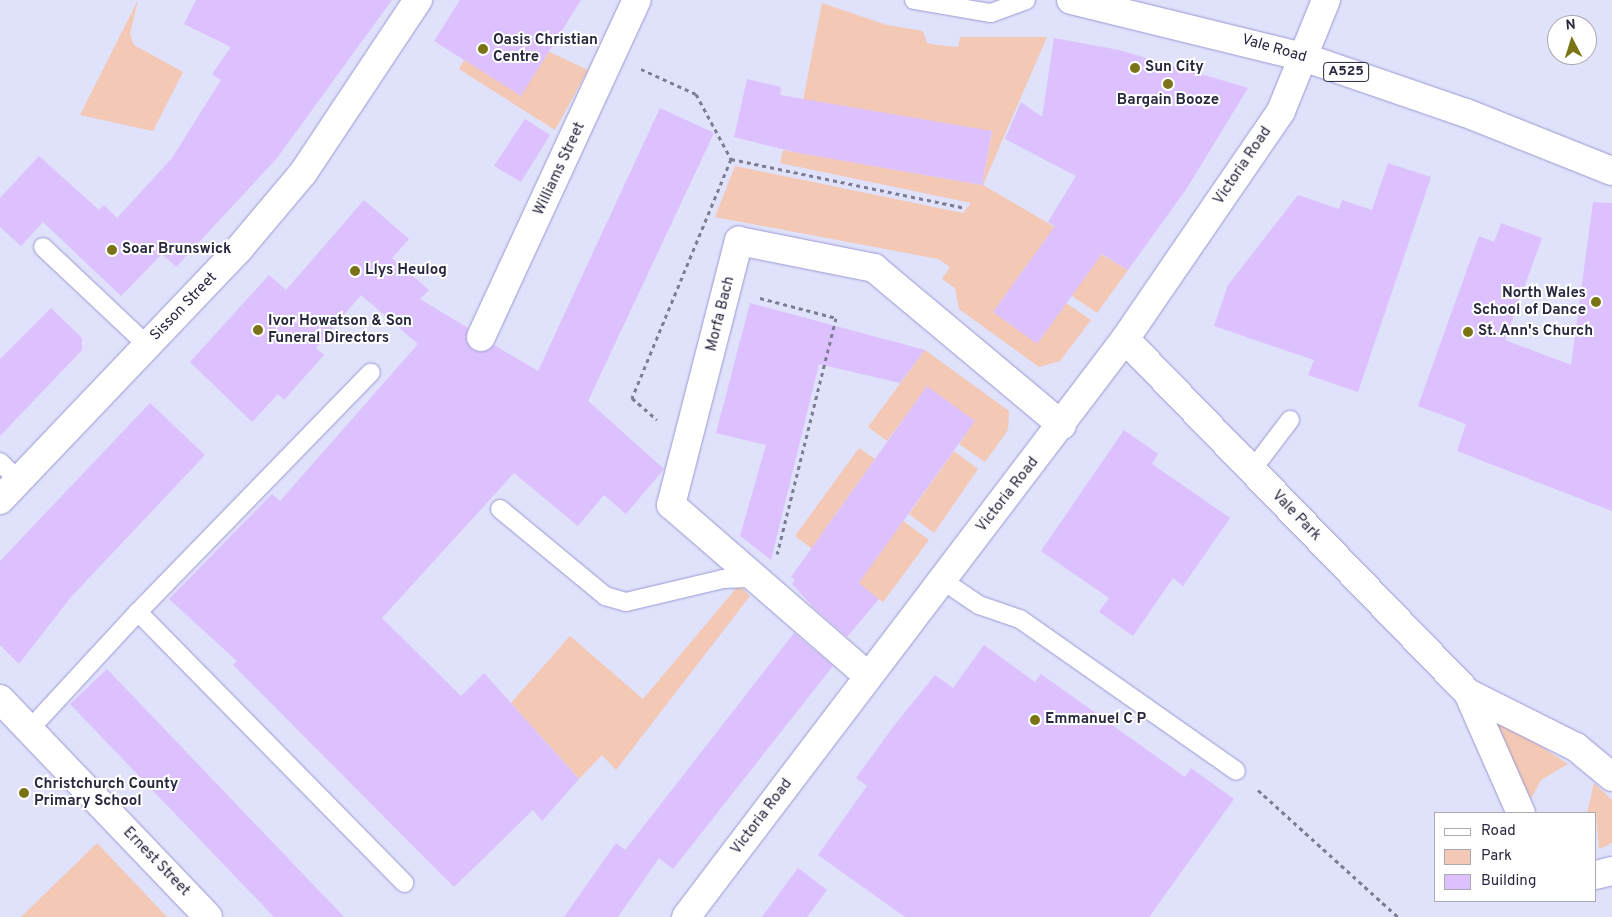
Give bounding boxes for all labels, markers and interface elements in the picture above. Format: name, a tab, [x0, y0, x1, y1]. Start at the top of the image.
north arrow	[1547, 15, 1597, 65]
text: N	[1565, 17, 1576, 34]
place label: Oasis Christian Centre	[493, 31, 598, 66]
street label: Vale Road	[1239, 31, 1309, 67]
marker: Oasis Christian Centre	[477, 43, 489, 55]
place label: Sun City	[1145, 59, 1204, 77]
road number: A525	[1322, 61, 1370, 84]
marker: Sun City	[1129, 62, 1141, 74]
marker: Bargain Booze	[1162, 78, 1174, 90]
place label: Bargain Booze	[1117, 92, 1219, 110]
street label: Williams Street	[531, 120, 589, 218]
street label: Victoria Road	[1210, 123, 1276, 209]
place label: Soar Brunswick	[122, 241, 231, 259]
marker: Soar Brunswick	[106, 244, 118, 256]
place label: Llys Heulog	[365, 262, 447, 280]
marker: Llys Heulog	[349, 265, 361, 277]
street label: Sisson Street	[147, 269, 221, 345]
street label: Morfa Bach	[703, 275, 739, 353]
place label: North Wales School of Dance	[1473, 284, 1586, 319]
marker: North Wales School of Dance	[1590, 296, 1602, 308]
place label: Ivor Howatson & Son Funeral Directors	[268, 312, 412, 347]
place label: St. Ann's Church	[1478, 323, 1594, 341]
marker: Ivor Howatson & Son Funeral Directors	[252, 324, 264, 336]
marker: St. Ann's Church	[1462, 326, 1474, 338]
street label: Victoria Road	[973, 454, 1043, 536]
street label: Vale Park	[1268, 487, 1324, 545]
place label: Emmanuel C P	[1045, 711, 1146, 729]
marker: Emmanuel C P	[1029, 714, 1041, 726]
place label: Christchurch County Primary School	[34, 775, 178, 810]
street label: Victoria Road	[728, 775, 796, 859]
marker: Christchurch County Primary School	[18, 787, 30, 799]
legend	[1434, 812, 1597, 902]
text: Road	[1481, 822, 1516, 841]
street label: Ernest Street	[119, 824, 193, 900]
text: Park	[1481, 847, 1512, 866]
text: Building	[1481, 872, 1536, 891]

